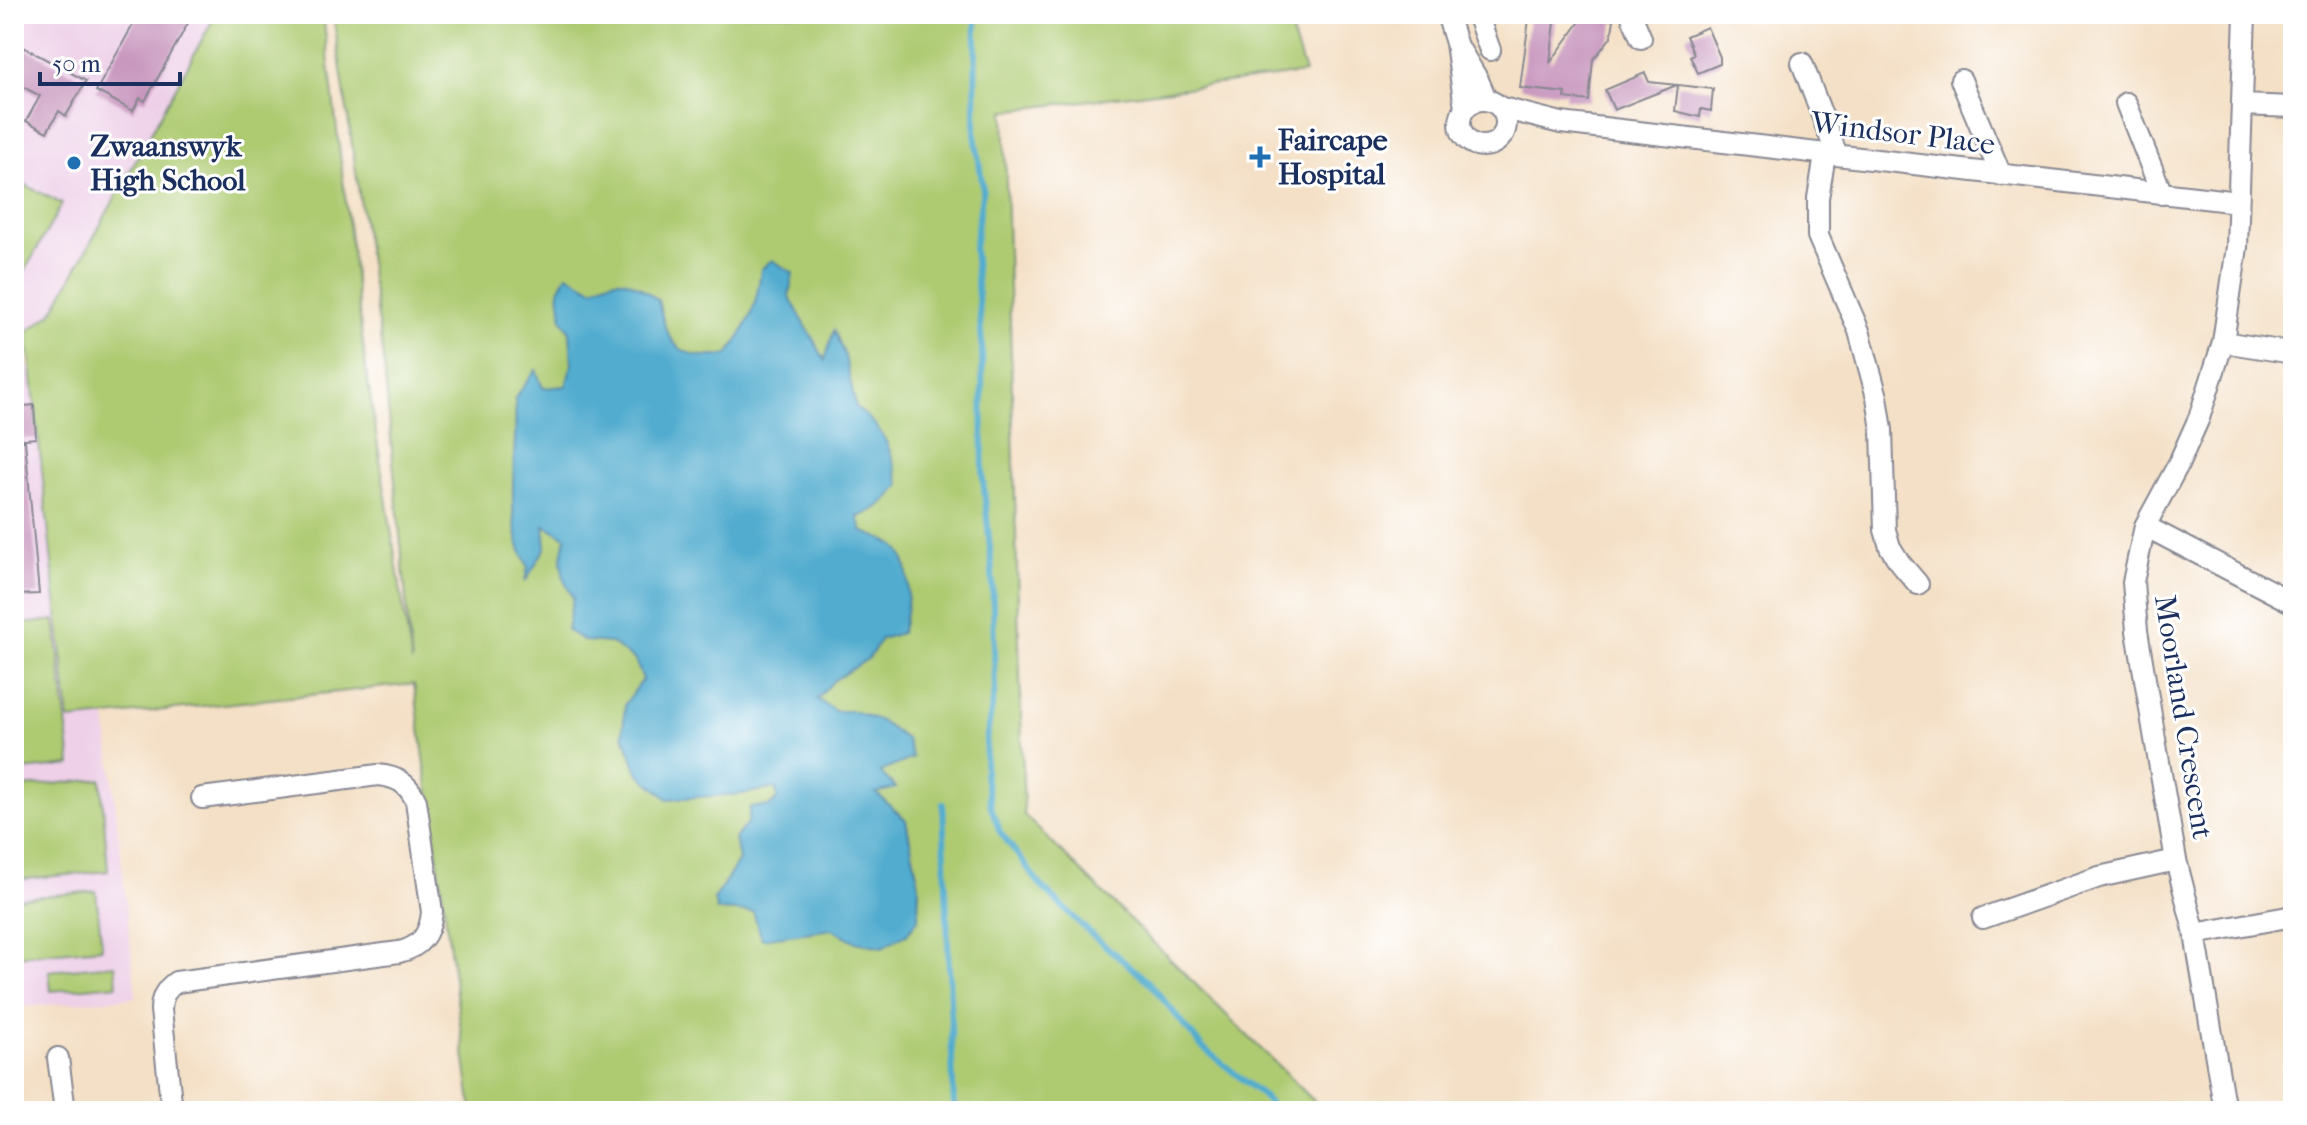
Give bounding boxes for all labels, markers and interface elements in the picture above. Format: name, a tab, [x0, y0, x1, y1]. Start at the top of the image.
scale bar	[40, 36, 180, 86]
text: 50 m	[52, 50, 101, 78]
street label: Windsor Place	[1808, 105, 1997, 162]
place label: Faircape Hospital	[1278, 123, 1388, 192]
place label: Zwaanswyk High School	[90, 129, 246, 198]
marker: Faircape Hospital	[1249, 146, 1271, 168]
marker: Zwaanswyk High School	[65, 154, 83, 172]
street label: Moorland Crescent	[2147, 593, 2220, 842]

